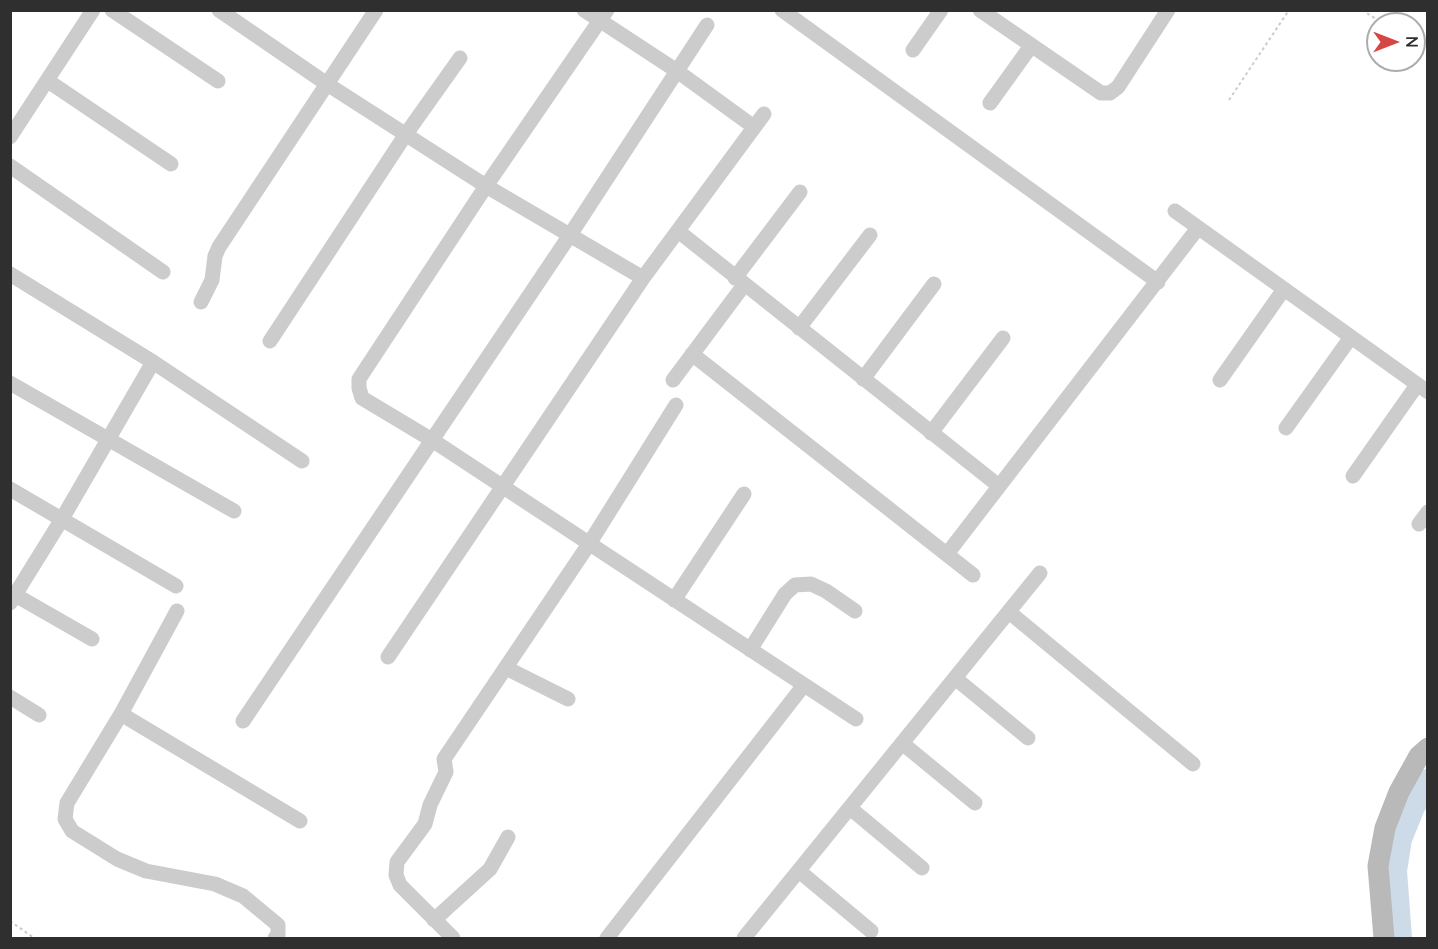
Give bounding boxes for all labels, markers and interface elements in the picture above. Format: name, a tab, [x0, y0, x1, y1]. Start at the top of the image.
north arrow	[1366, 12, 1426, 72]
text: N	[1402, 36, 1422, 48]

